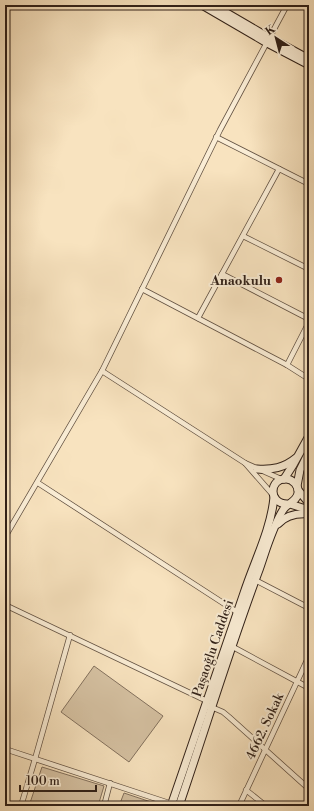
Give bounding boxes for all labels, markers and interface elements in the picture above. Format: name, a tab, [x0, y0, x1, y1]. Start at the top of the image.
north arrow	[256, 18, 296, 58]
text: K	[263, 22, 279, 39]
place label: Anaokulu	[210, 273, 271, 289]
marker: Anaokulu	[274, 275, 284, 285]
street label: Paşaoğlu Caddesi	[189, 598, 237, 699]
street label: 4662. Sokak	[242, 689, 288, 762]
scale bar	[20, 767, 96, 793]
text: 100 m	[26, 774, 60, 789]

